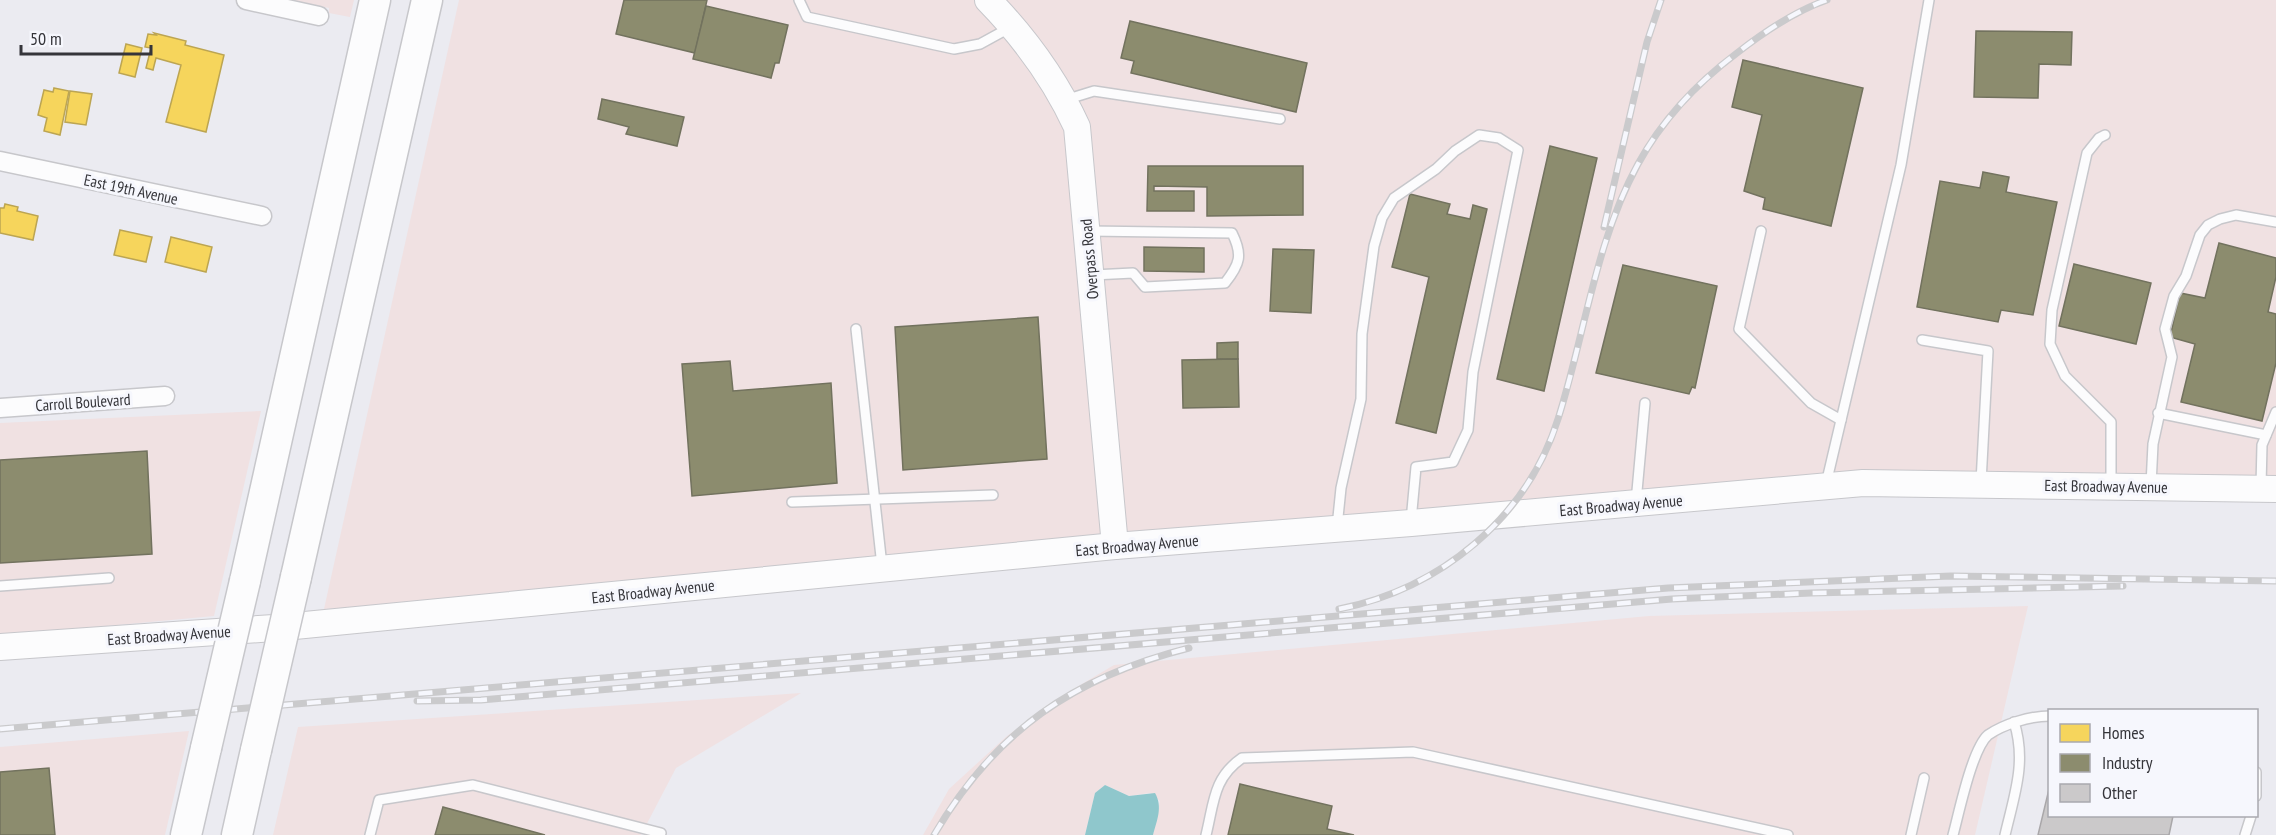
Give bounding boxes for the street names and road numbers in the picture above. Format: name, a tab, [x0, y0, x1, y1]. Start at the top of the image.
street label: East 19th Avenue	[82, 169, 180, 209]
street label: Overpass Road	[1076, 218, 1102, 300]
street label: Carroll Boulevard	[35, 389, 131, 415]
street label: East Broadway Avenue	[2044, 475, 2168, 497]
street label: East Broadway Avenue	[1559, 490, 1683, 520]
street label: East Broadway Avenue	[1075, 530, 1199, 560]
street label: East Broadway Avenue	[591, 575, 715, 607]
street label: East Broadway Avenue	[107, 621, 231, 649]

